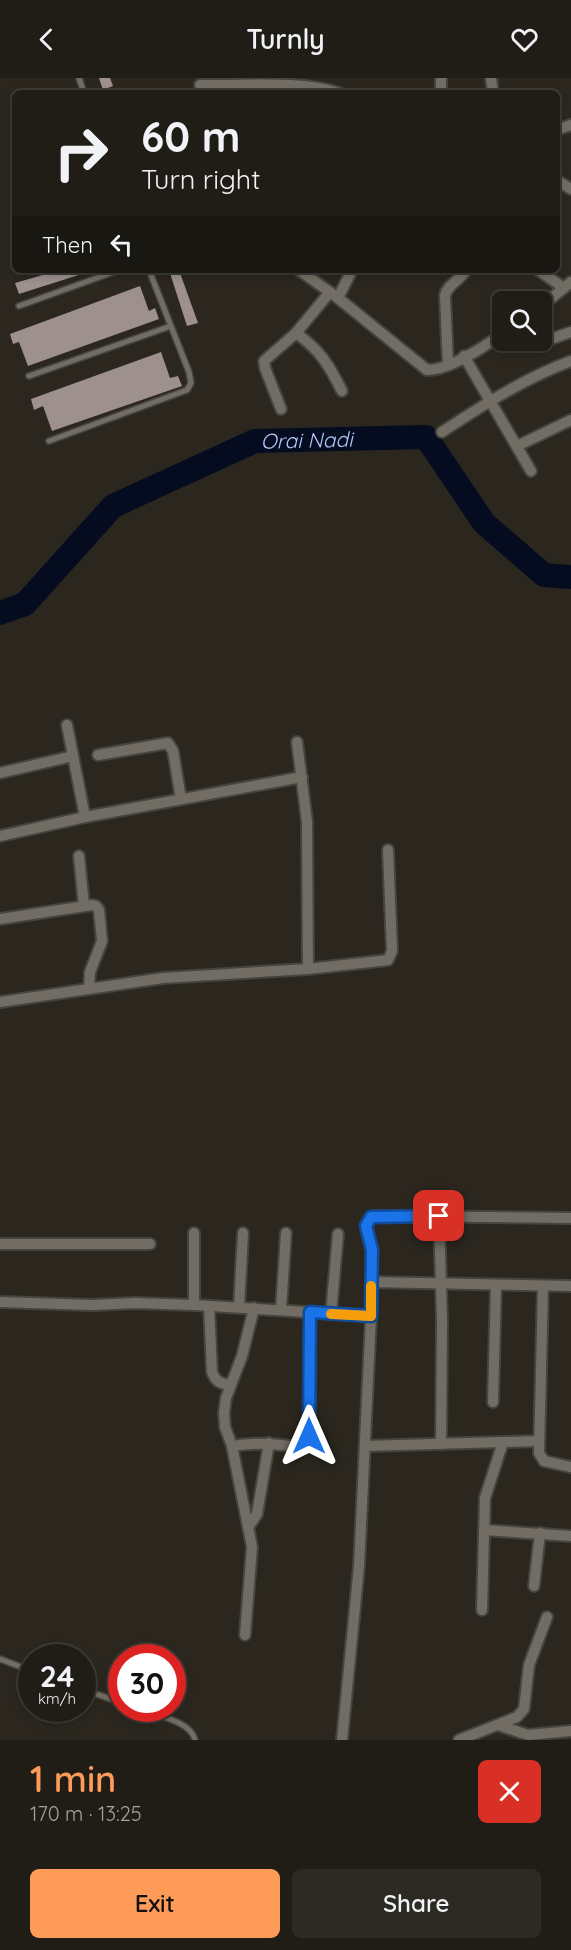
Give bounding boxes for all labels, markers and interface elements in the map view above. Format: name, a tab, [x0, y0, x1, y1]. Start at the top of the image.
text: Turnly	[246, 22, 325, 56]
icon: back	[30, 23, 63, 56]
icon: heart	[508, 23, 541, 56]
text: 60 m	[141, 110, 241, 163]
icon: right	[42, 114, 120, 192]
text: Turn right	[141, 162, 260, 196]
icon: left	[105, 228, 138, 261]
text: Then	[42, 231, 93, 259]
map controls	[492, 291, 552, 351]
button: search	[492, 291, 552, 351]
water label: Orai Nadi	[260, 426, 355, 454]
pin	[413, 1190, 464, 1241]
icon: arrive	[422, 1199, 455, 1232]
position arrow	[277, 1404, 341, 1468]
speed limit sign: 30	[108, 1644, 186, 1722]
text: 24	[40, 1657, 74, 1695]
text: km/h	[38, 1689, 76, 1708]
text: 1 min	[30, 1756, 116, 1801]
button: close	[478, 1760, 541, 1823]
text: 170 m · 13:25	[30, 1801, 142, 1826]
button: Exit	[30, 1869, 280, 1938]
button: Share	[292, 1869, 541, 1938]

